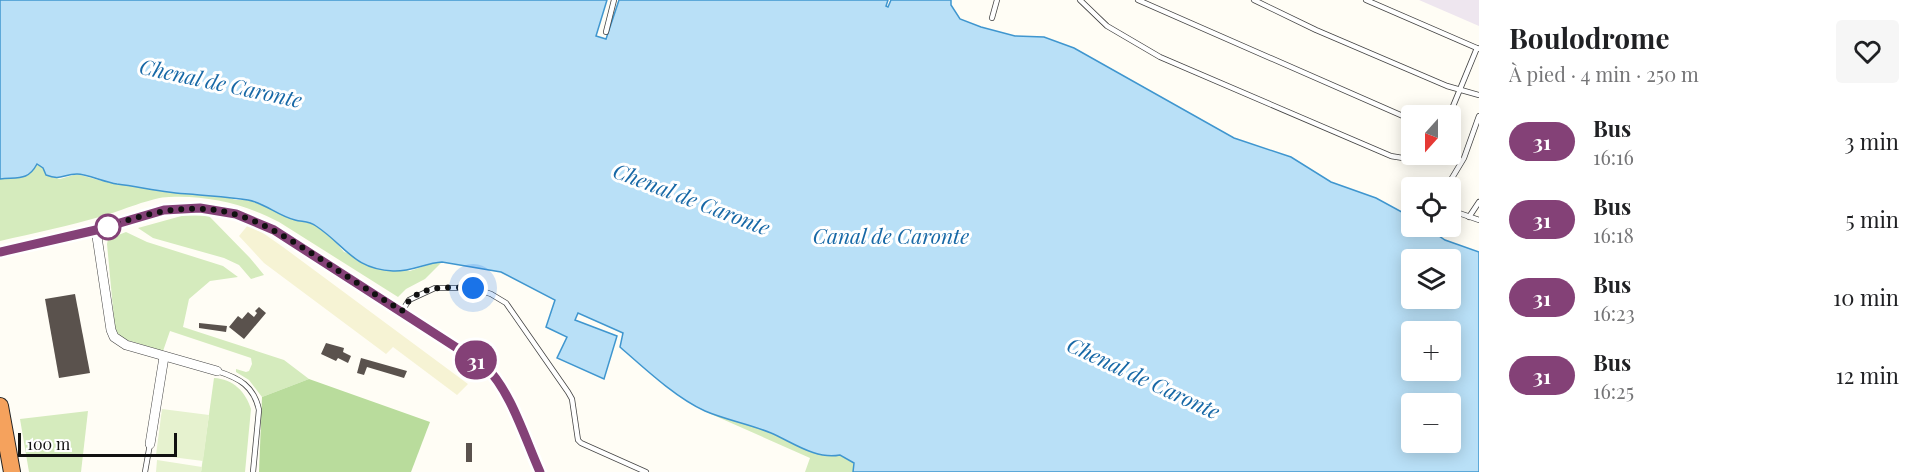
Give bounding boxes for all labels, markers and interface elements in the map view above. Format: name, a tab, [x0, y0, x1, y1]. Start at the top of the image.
text: Boulodrome	[1509, 19, 1670, 56]
button: heart	[1836, 20, 1899, 83]
water label: Chenal de Caronte	[137, 51, 305, 113]
text: À pied · 4 min · 250 m	[1509, 60, 1699, 87]
north arrow	[1401, 105, 1461, 165]
map controls	[1401, 105, 1461, 453]
text: Bus	[1593, 113, 1631, 143]
text: 3 min	[1844, 126, 1899, 156]
text: 31	[1533, 127, 1551, 155]
text: 16:16	[1593, 143, 1634, 170]
water label: Chenal de Caronte	[610, 155, 774, 241]
button: locate	[1401, 177, 1461, 237]
text: Bus	[1593, 191, 1631, 221]
text: 5 min	[1846, 204, 1899, 234]
text: 31	[1533, 205, 1551, 233]
unlabelled marker	[95, 214, 121, 240]
water label: Canal de Caronte	[813, 221, 969, 249]
text: 16:18	[1593, 221, 1634, 248]
button: layers	[1401, 249, 1461, 309]
text: Bus	[1593, 269, 1631, 299]
your location	[458, 273, 488, 303]
text: 10 min	[1833, 282, 1899, 312]
text: 31	[1533, 283, 1551, 311]
text: 16:23	[1593, 299, 1635, 326]
button: +	[1401, 321, 1461, 381]
water label: Chenal de Caronte	[1063, 329, 1225, 425]
line badge: 31	[449, 340, 503, 380]
text: 31	[467, 346, 485, 374]
text: Bus	[1593, 347, 1631, 377]
text: 12 min	[1836, 360, 1899, 390]
text: 31	[1533, 361, 1551, 389]
text: 16:25	[1593, 377, 1634, 404]
button: −	[1401, 393, 1461, 453]
scale bar	[18, 430, 177, 458]
text: 100 m	[27, 433, 70, 454]

